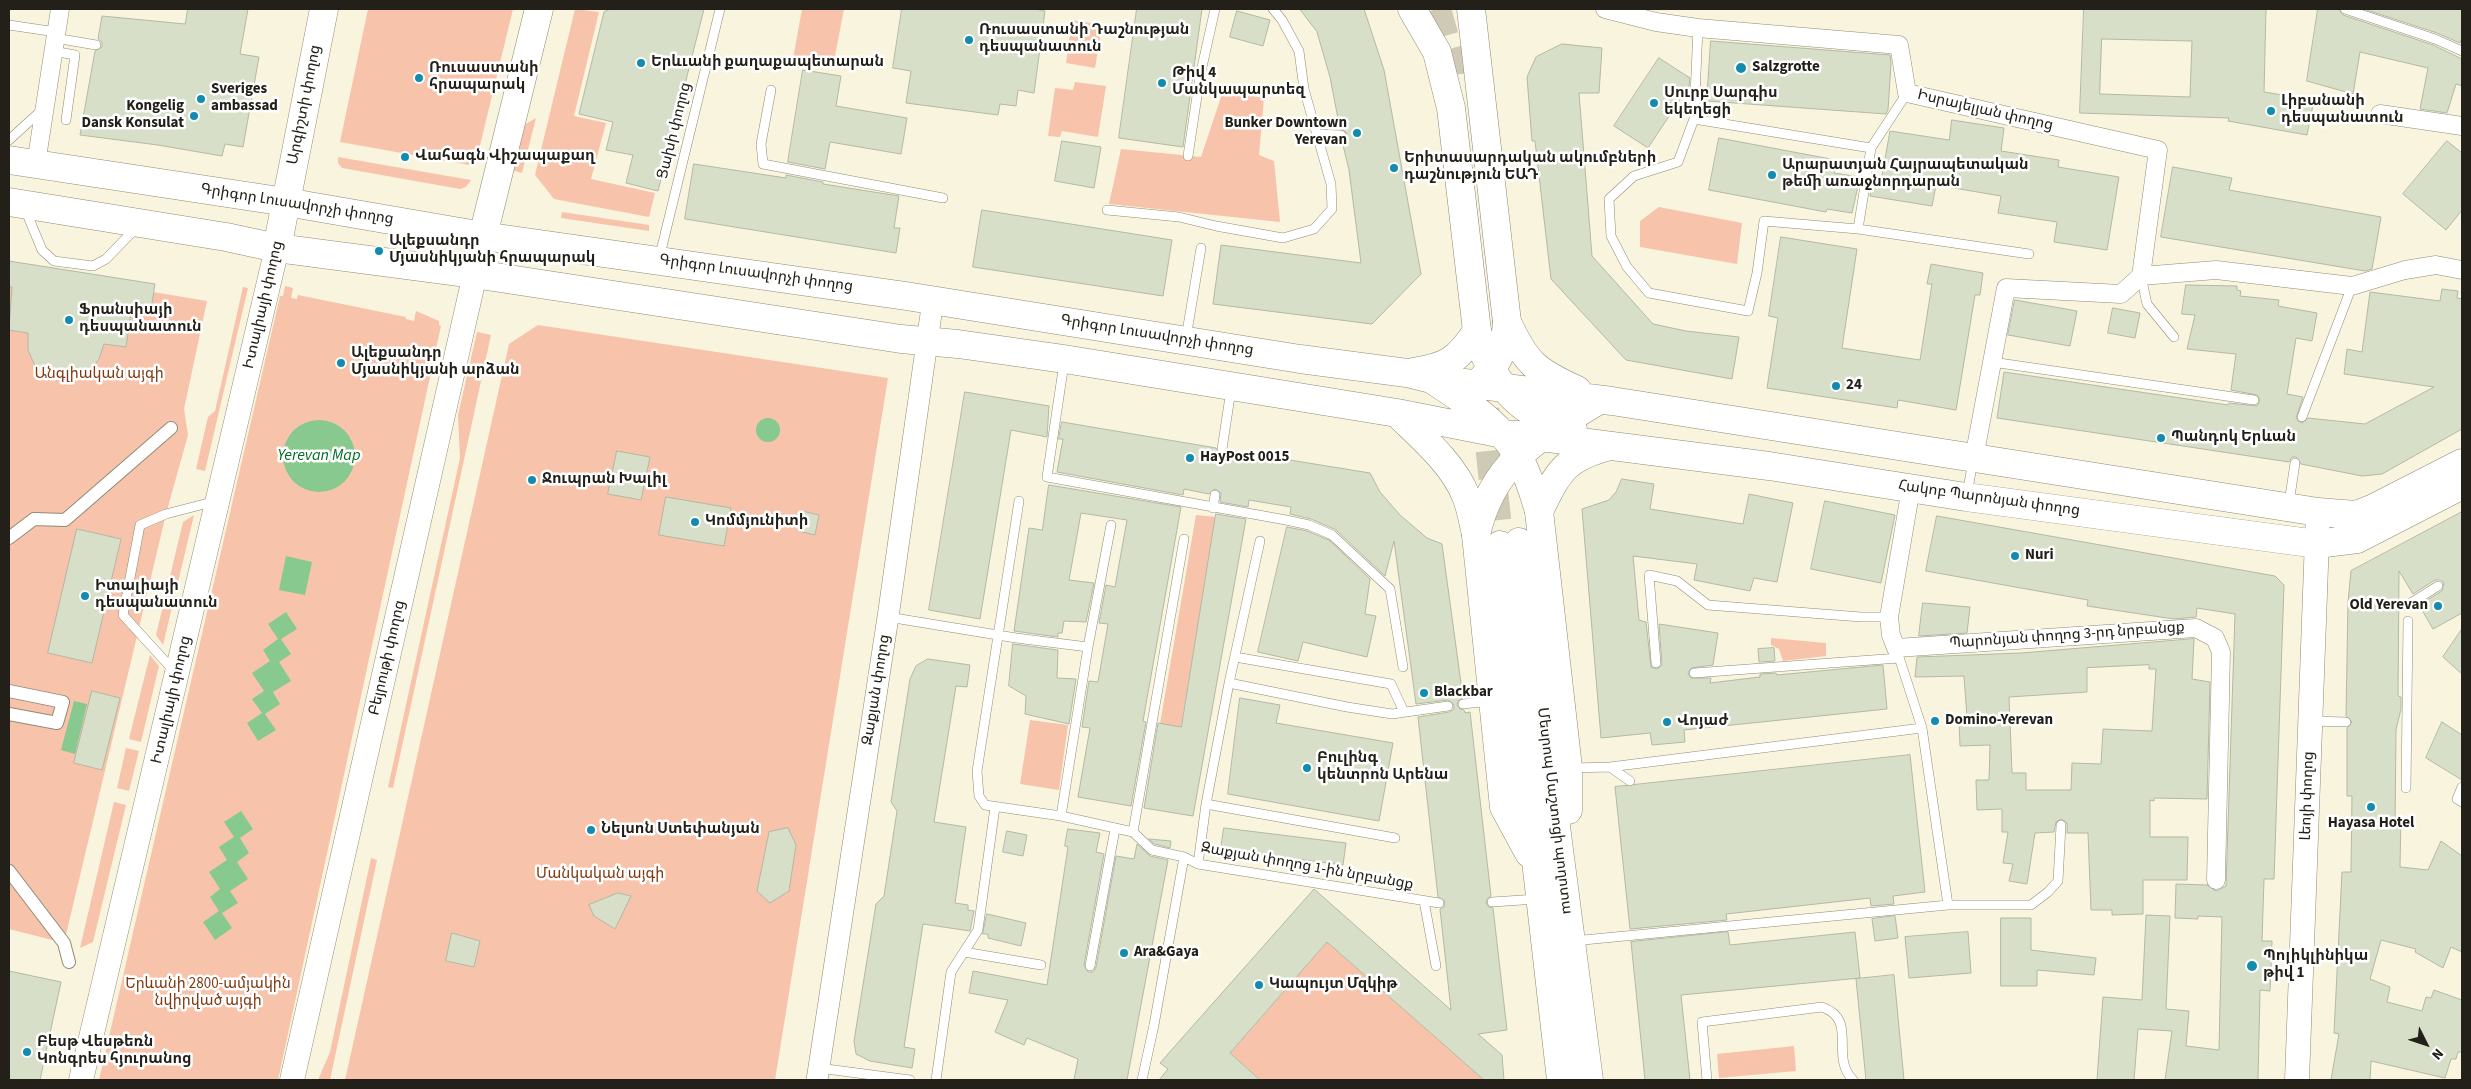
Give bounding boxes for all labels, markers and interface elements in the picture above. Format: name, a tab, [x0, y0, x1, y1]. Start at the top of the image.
place label: Ռուսաստանի Դաշնության դեսպանատուն	[979, 22, 1189, 57]
marker: Ռուսաստանի Դաշնության դեսպանատուն	[963, 34, 975, 46]
street label: Արգիշտի փողոց	[285, 44, 325, 166]
place label: Երևւանի քաղաքապետարան	[651, 54, 884, 72]
marker: Երևւանի քաղաքապետարան	[635, 57, 647, 69]
place label: Salzgrotte	[1752, 59, 1820, 77]
place label: Ռուսաստանի հրապարակ	[429, 60, 539, 95]
marker: Salzgrotte	[1734, 61, 1748, 75]
place label: Թիվ 4 Մանկապարտեզ	[1172, 65, 1305, 100]
marker: Ռուսաստանի հրապարակ	[413, 72, 425, 84]
marker: Թիվ 4 Մանկապարտեզ	[1156, 77, 1168, 89]
place label: Sveriges ambassad	[211, 81, 278, 116]
street label: Ցախի փողոց	[654, 81, 696, 181]
place label: Սուրբ Սարգիս եկեղեցի	[1664, 85, 1778, 120]
street label: Իսրայելյան փողոց	[1915, 87, 2055, 135]
marker: Sveriges ambassad	[195, 93, 207, 105]
place label: Լիբանանի դեսպանատուն	[2281, 93, 2404, 128]
marker: Սուրբ Սարգիս եկեղեցի	[1648, 97, 1660, 109]
place label: Kongelig Dansk Konsulat	[81, 98, 184, 133]
marker: Լիբանանի դեսպանատուն	[2265, 105, 2277, 117]
marker: Kongelig Dansk Konsulat	[188, 110, 200, 122]
place label: Bunker Downtown Yerevan	[1224, 115, 1347, 150]
marker: Bunker Downtown Yerevan	[1351, 127, 1363, 139]
place label: Վահագն Վիշապաքաղ	[415, 148, 595, 166]
place label: Երիտասարդական ակումբների դաշնություն ԵԱԴ	[1404, 150, 1656, 185]
marker: Վահագն Վիշապաքաղ	[399, 151, 411, 163]
place label: Արարատյան Հայրապետական թեմի առաջնորդարան	[1782, 157, 2029, 192]
marker: Երիտասարդական ակումբների դաշնություն ԵԱԴ	[1388, 162, 1400, 174]
marker: Արարատյան Հայրապետական թեմի առաջնորդարան	[1766, 169, 1778, 181]
street label: Գրիգոր Լուսավորչի փողոց	[199, 181, 395, 229]
place label: Ալեքսանդր Մյասնիկյանի հրապարակ	[389, 233, 595, 268]
street label: Իտալիայի փողոց	[241, 239, 287, 371]
marker: Ալեքսանդր Մյասնիկյանի հրապարակ	[373, 245, 385, 257]
street label: Գրիգոր Լուսավորչի փողոց	[658, 251, 854, 297]
place label: Ֆրանսիայի դեսպանատուն	[79, 302, 202, 337]
street label: Գրիգոր Լուսավորչի փողոց	[1059, 312, 1255, 360]
marker: Ֆրանսիայի դեսպանատուն	[63, 314, 75, 326]
place label: Ալեքսանդր Մյասնիկյանի արձան	[351, 345, 520, 380]
marker: Ալեքսանդր Մյասնիկյանի արձան	[335, 357, 347, 369]
park label: Անգլիական այգի	[34, 366, 164, 384]
place label: 24	[1846, 377, 1862, 395]
marker: 24	[1830, 380, 1842, 392]
place label: Պանդոկ Երևան	[2171, 429, 2296, 447]
marker: Պանդոկ Երևան	[2155, 432, 2167, 444]
water label: Yerevan Map	[278, 446, 360, 466]
place label: HayPost 0015	[1200, 449, 1289, 467]
marker: HayPost 0015	[1184, 452, 1196, 464]
place label: Ջուպրան Խալիլ	[542, 471, 667, 489]
marker: Ջուպրան Խալիլ	[526, 474, 538, 486]
street label: Հակոբ Պարոնյան փողոց	[1897, 477, 2081, 521]
place label: Կոմմյունիտի	[705, 513, 808, 531]
marker: Կոմմյունիտի	[689, 516, 701, 528]
place label: Nuri	[2025, 547, 2054, 565]
marker: Nuri	[2009, 550, 2021, 562]
place label: Իտալիայի դեսպանատուն	[95, 578, 218, 613]
marker: Իտալիայի դեսպանատուն	[79, 590, 91, 602]
place label: Old Yerevan	[2349, 597, 2428, 615]
street label: Բեյրութի փողոց	[366, 599, 410, 717]
marker: Old Yerevan	[2432, 600, 2444, 612]
street label: Պարոնյան փողոց 3-րդ նրբանցք	[1949, 619, 2185, 653]
street label: Զաքյան փողոց	[859, 633, 895, 747]
street label: Իտալիայի փողոց	[149, 634, 195, 766]
place label: Blackbar	[1434, 684, 1493, 702]
marker: Blackbar	[1418, 687, 1430, 699]
street label: Մեսրոպ Մաշտոցի պողոտա	[1532, 707, 1576, 915]
place label: Domino-Yerevan	[1945, 712, 2053, 730]
place label: Վոյաժ	[1677, 713, 1728, 731]
marker: Domino-Yerevan	[1929, 715, 1941, 727]
marker: Վոյաժ	[1661, 716, 1673, 728]
place label: Բուլինգ կենտրոն Արենա	[1317, 750, 1448, 785]
street label: Լեոյի փողոց	[2297, 751, 2319, 841]
marker: Բուլինգ կենտրոն Արենա	[1301, 762, 1313, 774]
marker: Hayasa Hotel	[2365, 801, 2377, 813]
place label: Hayasa Hotel	[2328, 815, 2414, 833]
place label: Նելսոն Ստեփանյան	[601, 821, 760, 839]
marker: Նելսոն Ստեփանյան	[585, 824, 597, 836]
street label: Զաքյան փողոց 1-ին նրբանցք	[1199, 839, 1415, 895]
park label: Մանկական այգի	[536, 866, 664, 884]
place label: Ara&Gaya	[1134, 944, 1199, 962]
marker: Ara&Gaya	[1118, 947, 1130, 959]
place label: Պոլիկլինիկա թիվ 1	[2263, 948, 2368, 983]
marker: Պոլիկլինիկա թիվ 1	[2245, 959, 2259, 973]
park label: Երևանի 2800-ամյակին նվիրված այգի	[125, 976, 291, 1011]
place label: Կապույտ Մզկիթ	[1269, 976, 1398, 994]
marker: Կապույտ Մզկիթ	[1253, 979, 1265, 991]
north arrow	[2401, 1019, 2451, 1069]
place label: Բեսթ Վեսթեռն Կոնգրես հյուրանոց	[37, 1034, 192, 1069]
text: N	[2427, 1044, 2448, 1064]
marker: Բեսթ Վեսթեռն Կոնգրես հյուրանոց	[21, 1046, 33, 1058]

